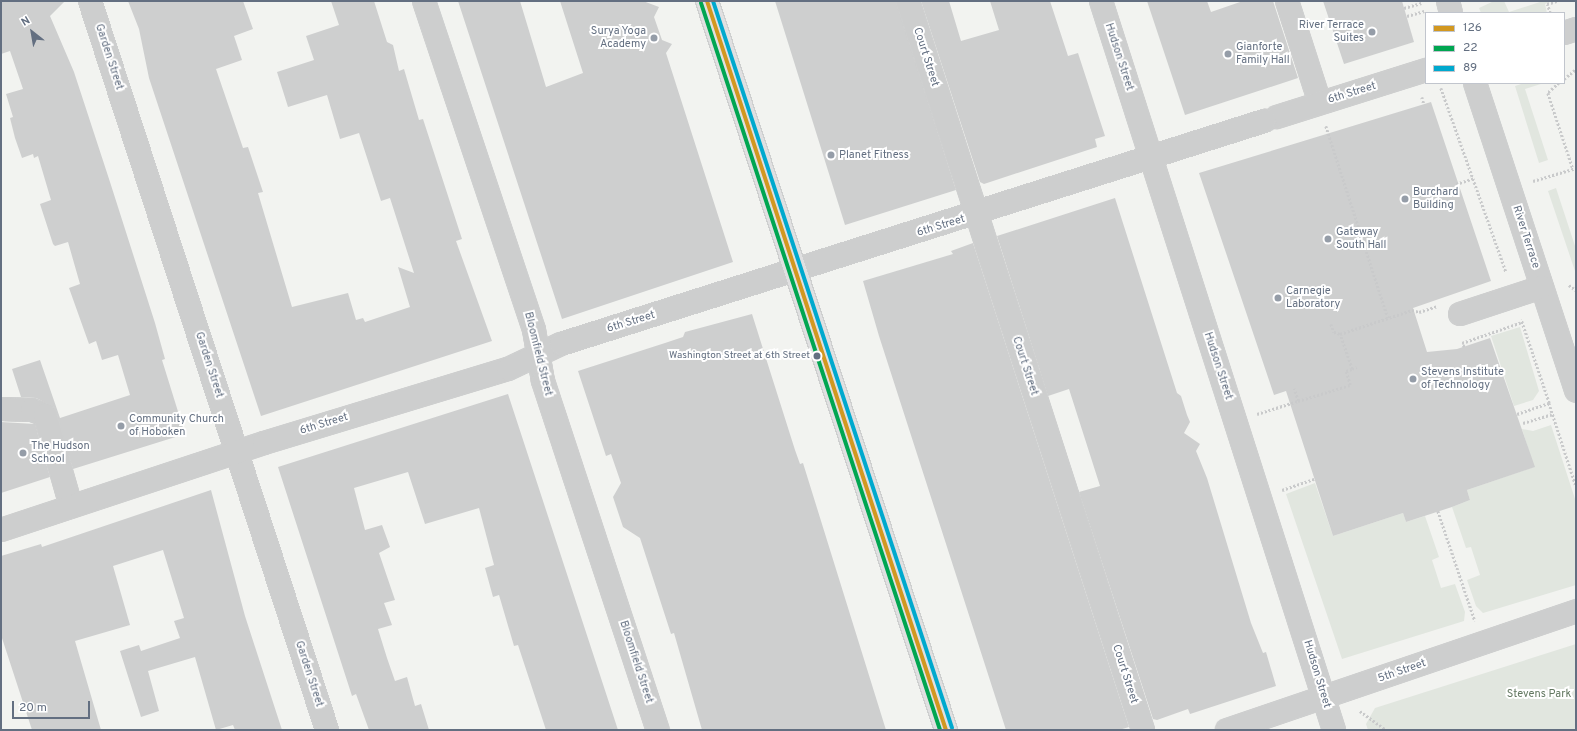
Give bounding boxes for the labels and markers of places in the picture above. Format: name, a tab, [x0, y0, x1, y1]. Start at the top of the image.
place label: River Terrace Suites	[1298, 19, 1364, 45]
place label: Surya Yoga Academy	[590, 25, 646, 51]
marker: River Terrace Suites	[1367, 27, 1377, 37]
marker: Surya Yoga Academy	[649, 33, 659, 43]
place label: Gianforte Family Hall	[1236, 41, 1290, 67]
marker: Gianforte Family Hall	[1223, 49, 1233, 59]
place label: Planet Fitness	[839, 148, 909, 162]
marker: Planet Fitness	[826, 150, 836, 160]
place label: Burchard Building	[1413, 186, 1458, 212]
marker: Burchard Building	[1400, 194, 1410, 204]
place label: Gateway South Hall	[1336, 226, 1386, 252]
marker: Gateway South Hall	[1323, 234, 1333, 244]
place label: Carnegie Laboratory	[1286, 285, 1340, 311]
marker: Carnegie Laboratory	[1273, 293, 1283, 303]
place label: Washington Street at 6th Street	[669, 350, 810, 362]
marker: Washington Street at 6th Street	[812, 351, 822, 361]
place label: Stevens Institute of Technology	[1421, 366, 1504, 392]
marker: Stevens Institute of Technology	[1408, 374, 1418, 384]
place label: Community Church of Hoboken	[129, 413, 224, 439]
marker: Community Church of Hoboken	[116, 421, 126, 431]
place label: The Hudson School	[31, 440, 90, 466]
marker: The Hudson School	[18, 448, 28, 458]

